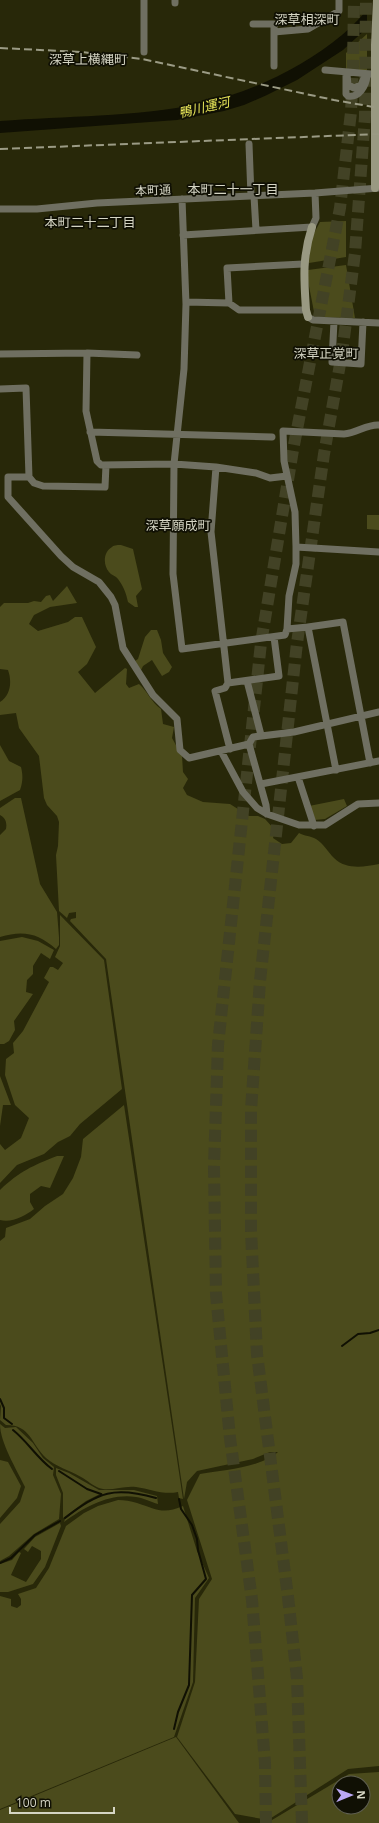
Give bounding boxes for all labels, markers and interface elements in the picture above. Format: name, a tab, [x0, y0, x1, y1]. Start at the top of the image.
district label: 深草相深町	[274, 10, 340, 28]
district label: 深草上横縄町	[49, 50, 127, 68]
water label: 鴨川運河	[177, 92, 234, 122]
district label: 本町二十一丁目	[187, 180, 279, 198]
street label: 本町通	[135, 181, 171, 199]
district label: 本町二十二丁目	[44, 213, 136, 231]
district label: 深草正覚町	[293, 344, 359, 362]
district label: 深草願成町	[145, 516, 211, 534]
north arrow	[331, 1775, 371, 1815]
scale bar	[10, 1789, 114, 1815]
text: N	[354, 1790, 369, 1799]
text: 100 m	[16, 1794, 51, 1811]

